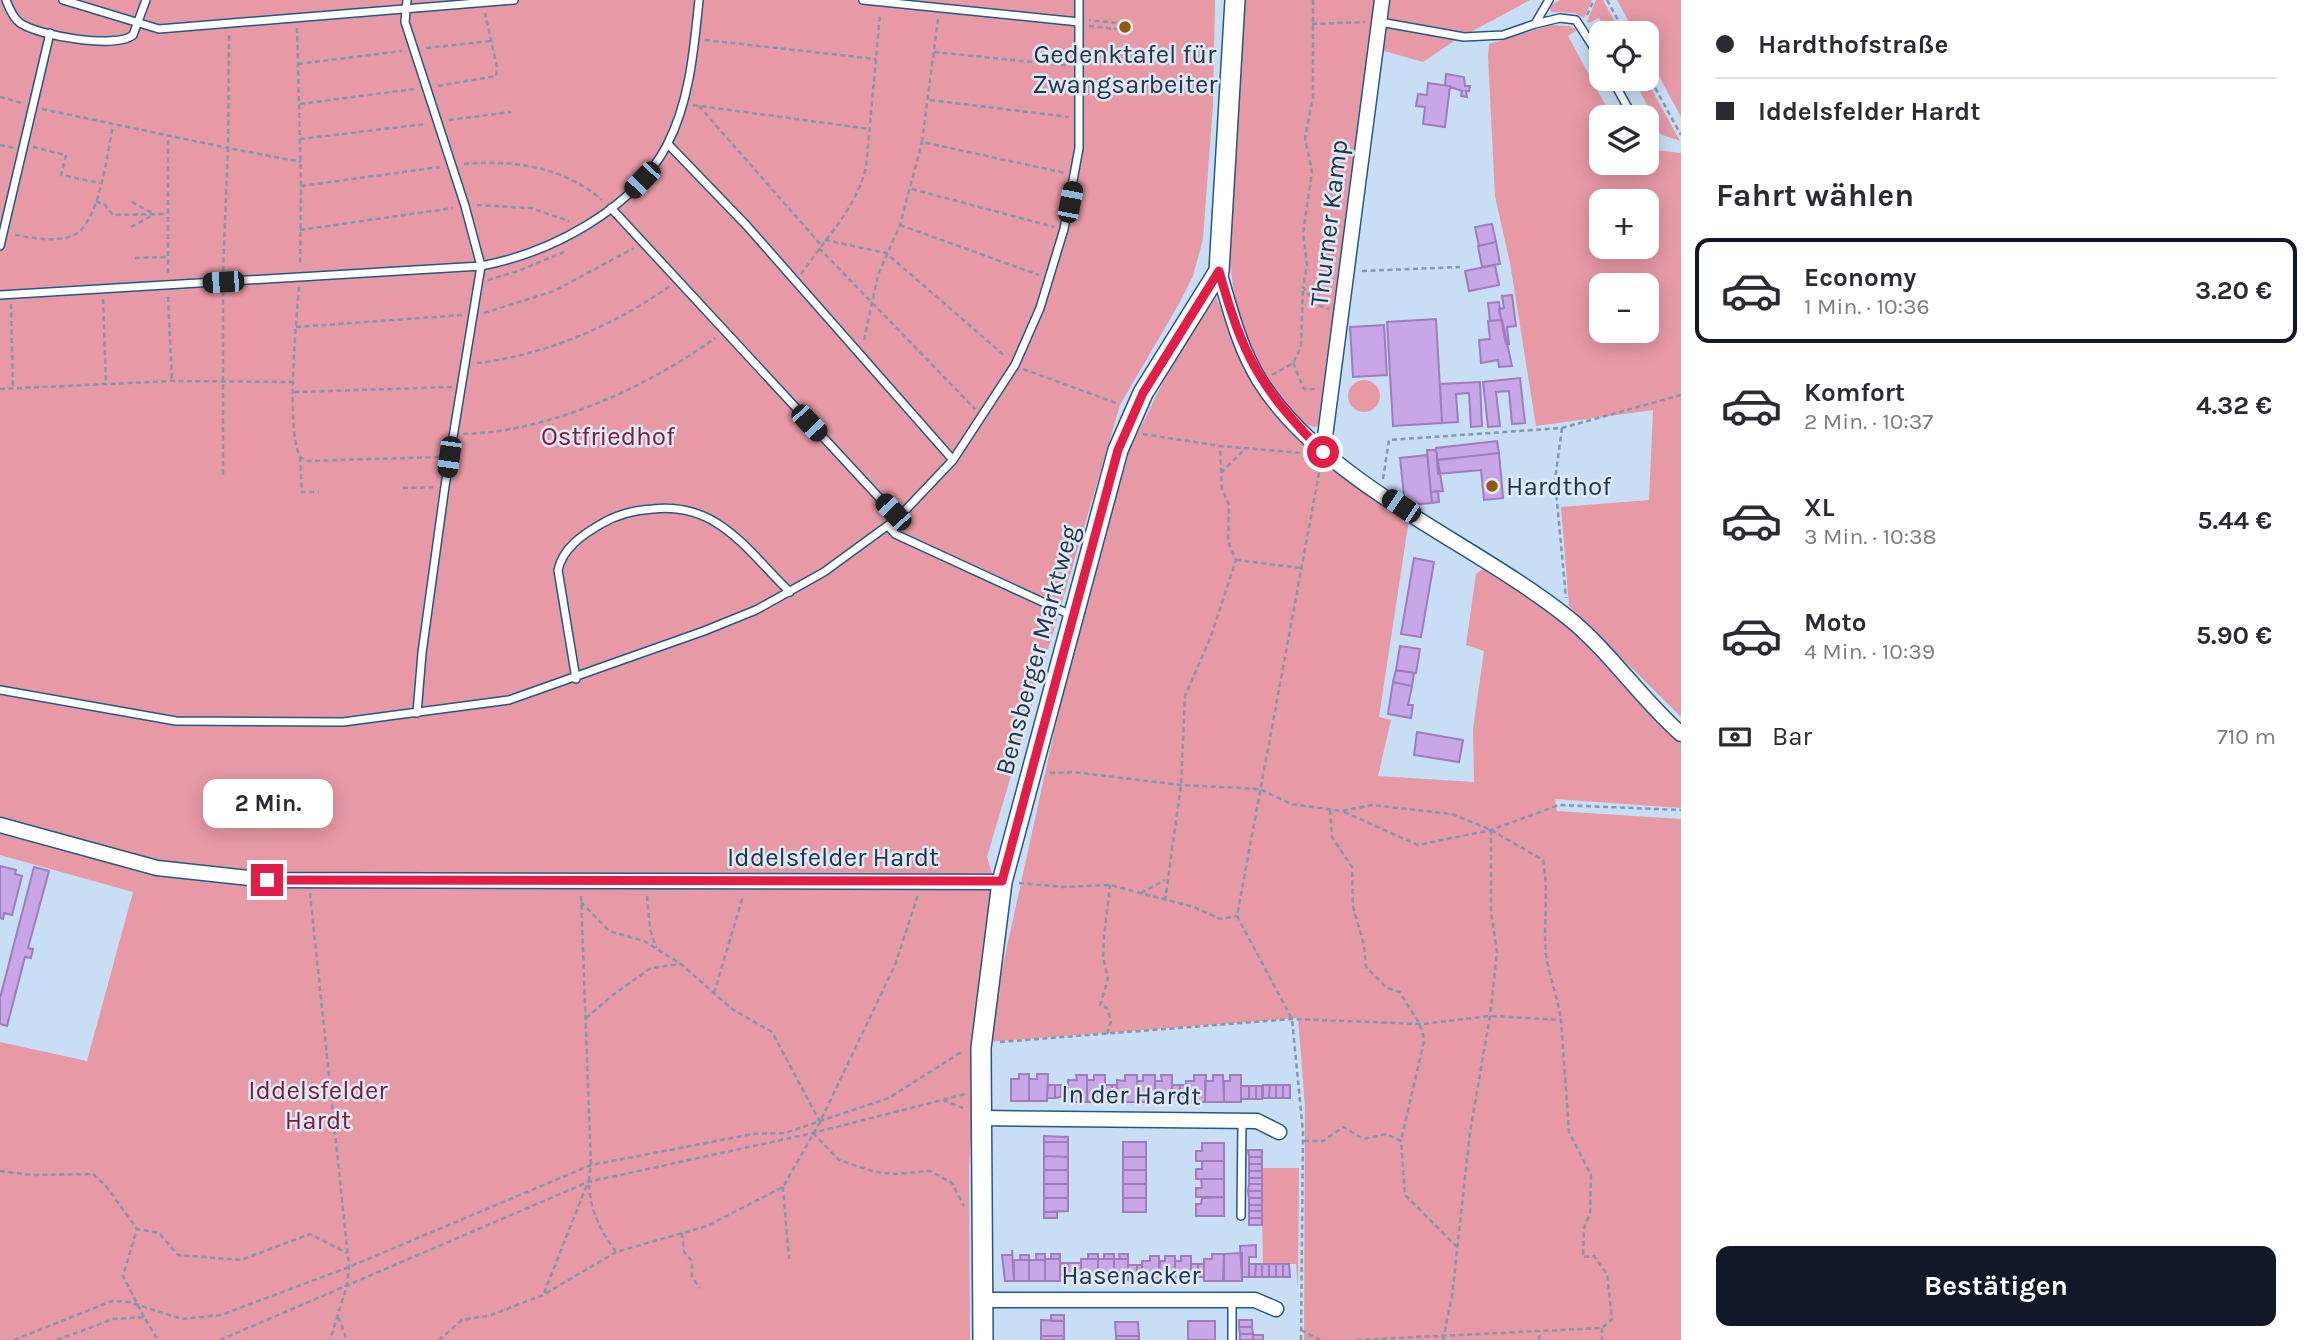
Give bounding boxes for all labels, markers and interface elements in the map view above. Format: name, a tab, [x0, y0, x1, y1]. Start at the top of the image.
marker: Gedenktafel für Zwangsarbeiter	[1117, 19, 1133, 35]
map controls	[1589, 21, 1659, 343]
button: locate	[1589, 21, 1659, 91]
text: Hardthofstraße	[1758, 29, 1948, 60]
place label: Gedenktafel für Zwangsarbeiter	[1032, 39, 1218, 100]
text: Iddelsfelder Hardt	[1758, 96, 1981, 127]
button: layers	[1589, 105, 1659, 175]
street label: Thurner Kamp	[1303, 138, 1355, 308]
car	[620, 158, 665, 202]
text: Fahrt wählen	[1716, 177, 1914, 214]
car	[1056, 179, 1085, 225]
button: +	[1589, 189, 1659, 259]
icon: car	[1720, 259, 1783, 322]
text: Economy	[1804, 262, 1916, 293]
car	[202, 270, 245, 294]
button: −	[1589, 273, 1659, 343]
text: 3.20 €	[2195, 275, 2272, 306]
text: 1 Min. · 10:36	[1804, 293, 1930, 320]
icon: car	[1720, 374, 1783, 437]
text: Komfort	[1804, 377, 1905, 408]
text: 4.32 €	[2196, 390, 2272, 421]
car	[787, 400, 832, 446]
text: 2 Min. · 10:37	[1804, 408, 1933, 435]
park label: Ostfriedhof	[541, 421, 676, 452]
car	[436, 435, 463, 479]
route start	[1307, 436, 1339, 468]
place label: Hardthof	[1506, 471, 1612, 502]
marker: Hardthof	[1484, 478, 1500, 494]
car	[1378, 486, 1425, 526]
car	[871, 489, 916, 535]
icon: car	[1720, 489, 1783, 552]
text: XL	[1804, 492, 1835, 523]
text: 5.44 €	[2197, 505, 2272, 536]
street label: Bensberger Marktweg	[989, 521, 1085, 778]
text: 3 Min. · 10:38	[1804, 523, 1937, 550]
icon: car	[1720, 604, 1783, 667]
text: Moto	[1804, 607, 1866, 638]
text: 5.90 €	[2196, 620, 2272, 651]
text: 4 Min. · 10:39	[1804, 638, 1935, 665]
icon: cash	[1716, 718, 1754, 756]
text: Bar	[1772, 721, 1812, 752]
text: 710 m	[2217, 723, 2276, 750]
callout: 2 Min.	[202, 778, 332, 828]
text: 2 Min.	[235, 790, 301, 817]
street label: Iddelsfelder Hardt	[727, 842, 939, 873]
route end	[251, 864, 283, 896]
park label: Iddelsfelder Hardt	[248, 1075, 388, 1136]
street label: In der Hardt	[1061, 1078, 1201, 1112]
button: Bestätigen	[1716, 1246, 2276, 1326]
street label: Hasenacker	[1061, 1260, 1201, 1291]

